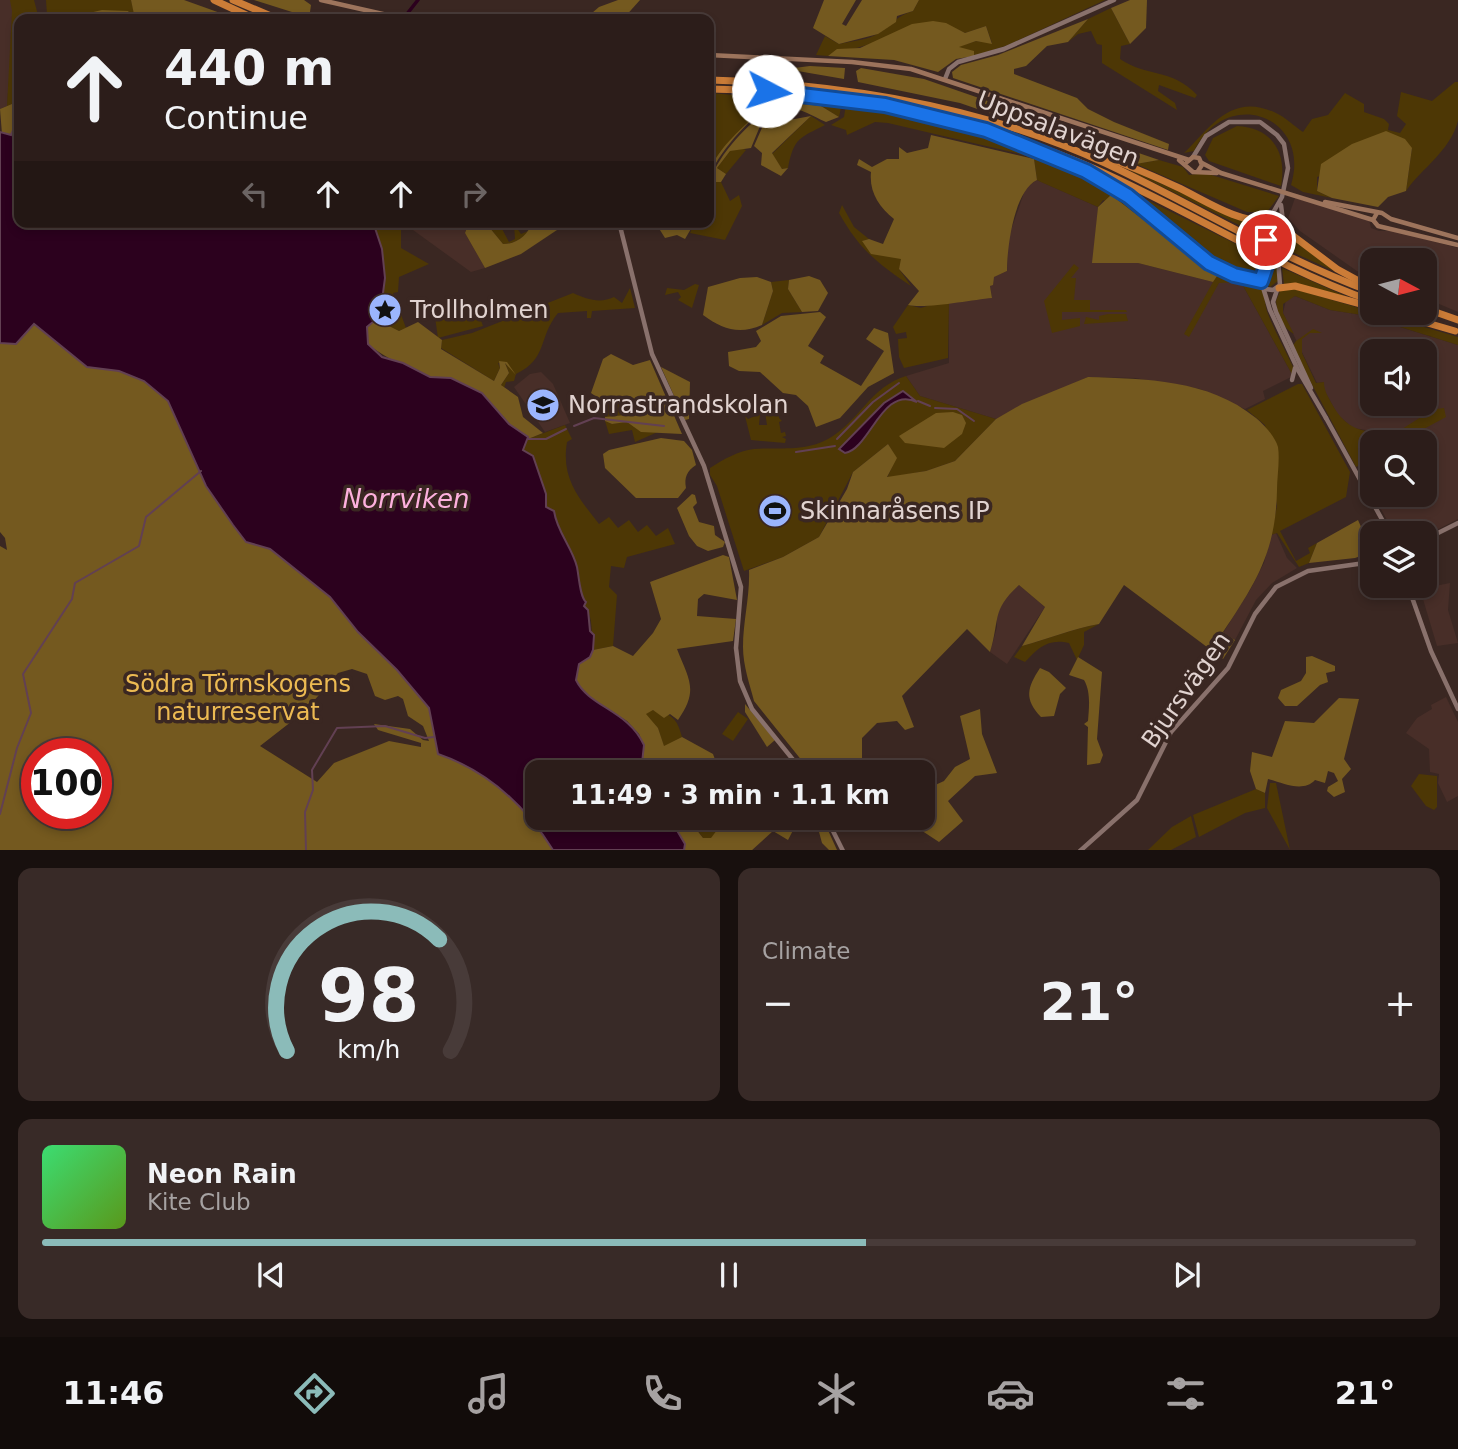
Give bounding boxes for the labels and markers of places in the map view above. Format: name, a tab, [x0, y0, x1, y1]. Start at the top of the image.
pin	[1236, 210, 1296, 270]
place icon: Trollholmen	[366, 291, 404, 329]
place label: Trollholmen	[409, 296, 548, 324]
school or university icon: Norrastrandskolan	[524, 386, 562, 424]
place label: Norrastrandskolan	[568, 391, 788, 419]
sports icon: Skinnaråsens IP	[756, 492, 794, 530]
place label: Skinnaråsens IP	[800, 496, 990, 525]

